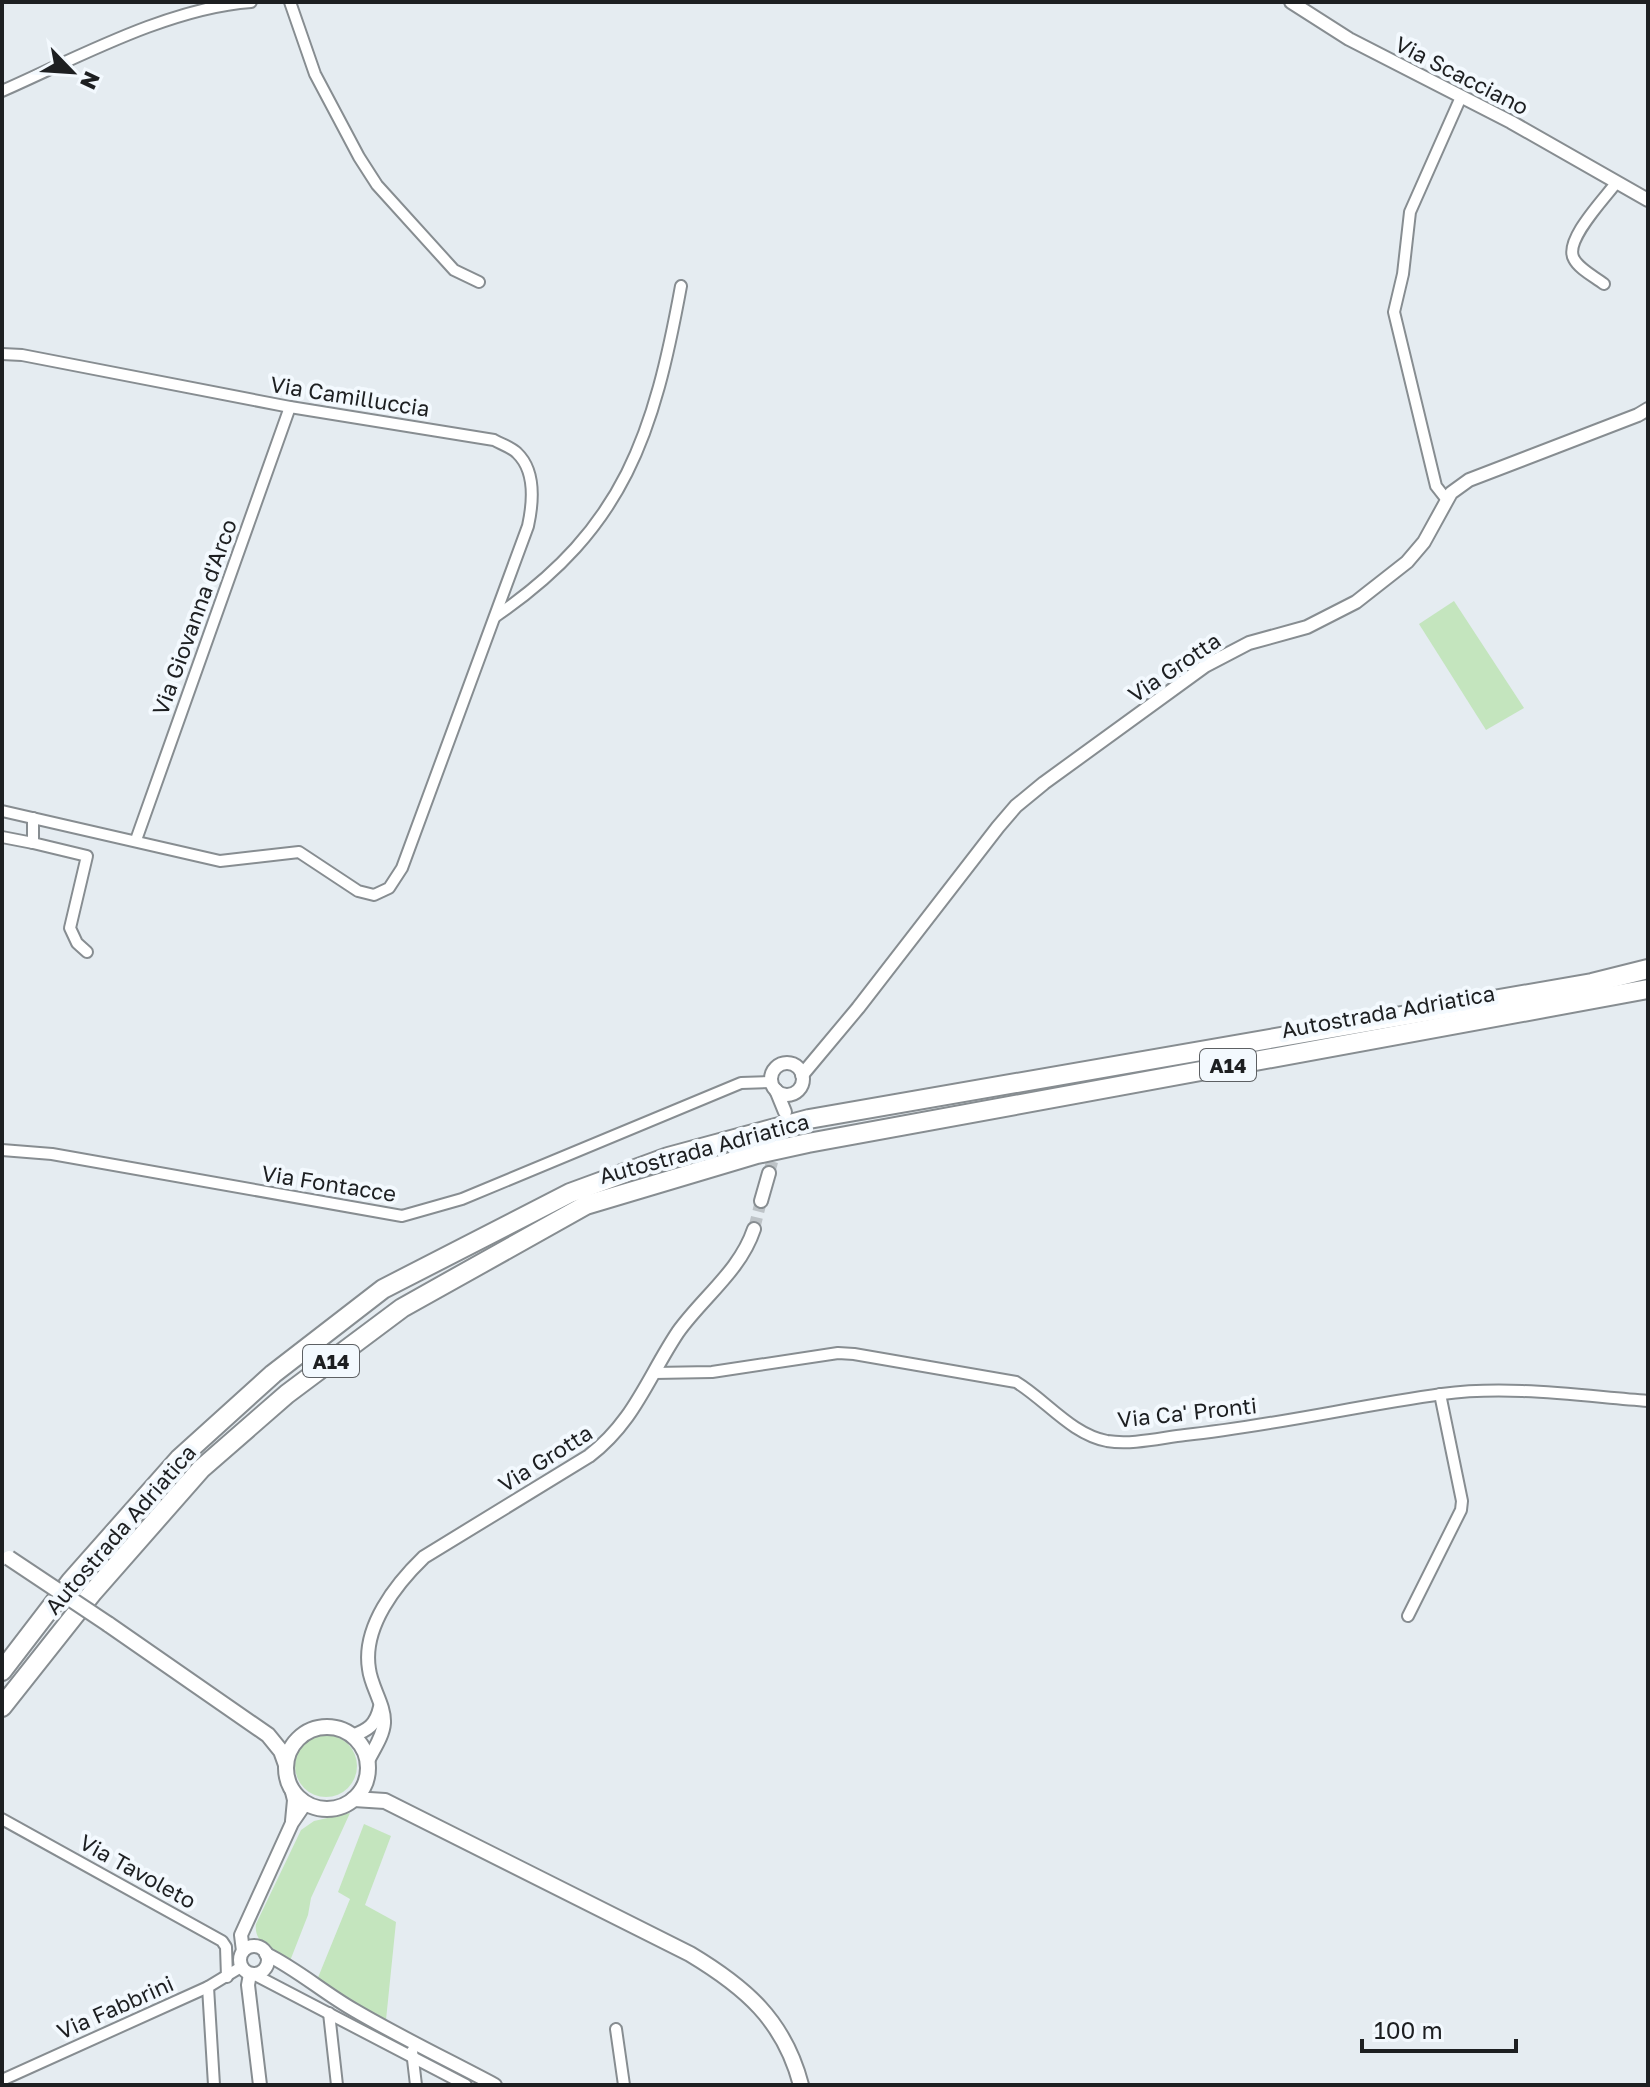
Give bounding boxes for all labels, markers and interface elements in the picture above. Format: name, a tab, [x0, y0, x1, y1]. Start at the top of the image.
street label: Via Scacciano	[1391, 30, 1533, 120]
north arrow	[32, 32, 112, 112]
text: N	[75, 67, 106, 94]
street label: Via Camilluccia	[268, 370, 432, 422]
street label: Via Giovanna d'Arco	[146, 515, 242, 719]
street label: Via Grotta	[1123, 626, 1225, 708]
street label: Autostrada Adriatica	[1279, 979, 1497, 1043]
road number: A14	[1200, 1049, 1256, 1081]
street label: Autostrada Adriatica	[596, 1107, 812, 1189]
street label: Via Fontacce	[260, 1159, 398, 1207]
road number: A14	[303, 1345, 359, 1377]
street label: Via Ca' Pronti	[1116, 1391, 1258, 1433]
street label: Via Grotta	[493, 1419, 597, 1497]
street label: Autostrada Adriatica	[39, 1439, 201, 1619]
street label: Via Tavoleto	[75, 1828, 201, 1914]
street label: Via Fabbrini	[53, 1969, 177, 2045]
scale bar	[1362, 2003, 1516, 2053]
text: 100 m	[1374, 2015, 1443, 2044]

